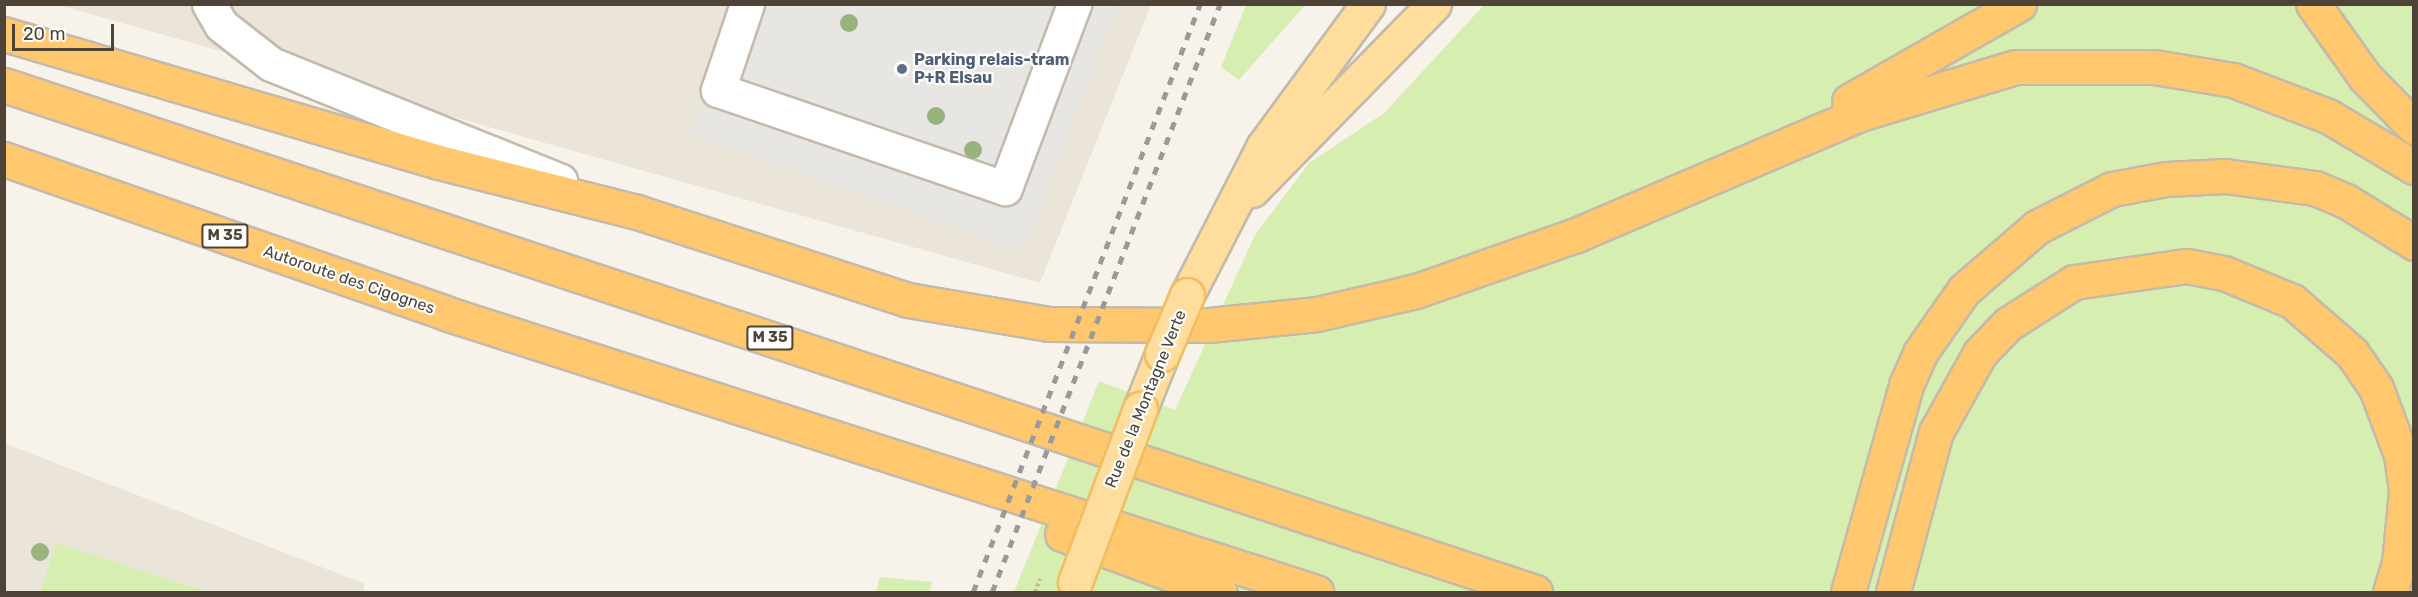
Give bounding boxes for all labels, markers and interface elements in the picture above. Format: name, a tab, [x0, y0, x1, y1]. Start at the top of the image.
scale bar	[15, 12, 117, 50]
text: 20 m	[23, 23, 65, 45]
place label: Parking relais-tram P+R Elsau	[914, 50, 1069, 88]
marker: Parking relais-tram P+R Elsau	[895, 62, 909, 76]
road number: M 35	[201, 224, 249, 248]
street label: Autoroute des Cigognes	[261, 242, 437, 318]
street label: Rue de la Montagne Verte	[1101, 307, 1191, 491]
road number: M 35	[746, 326, 794, 350]

